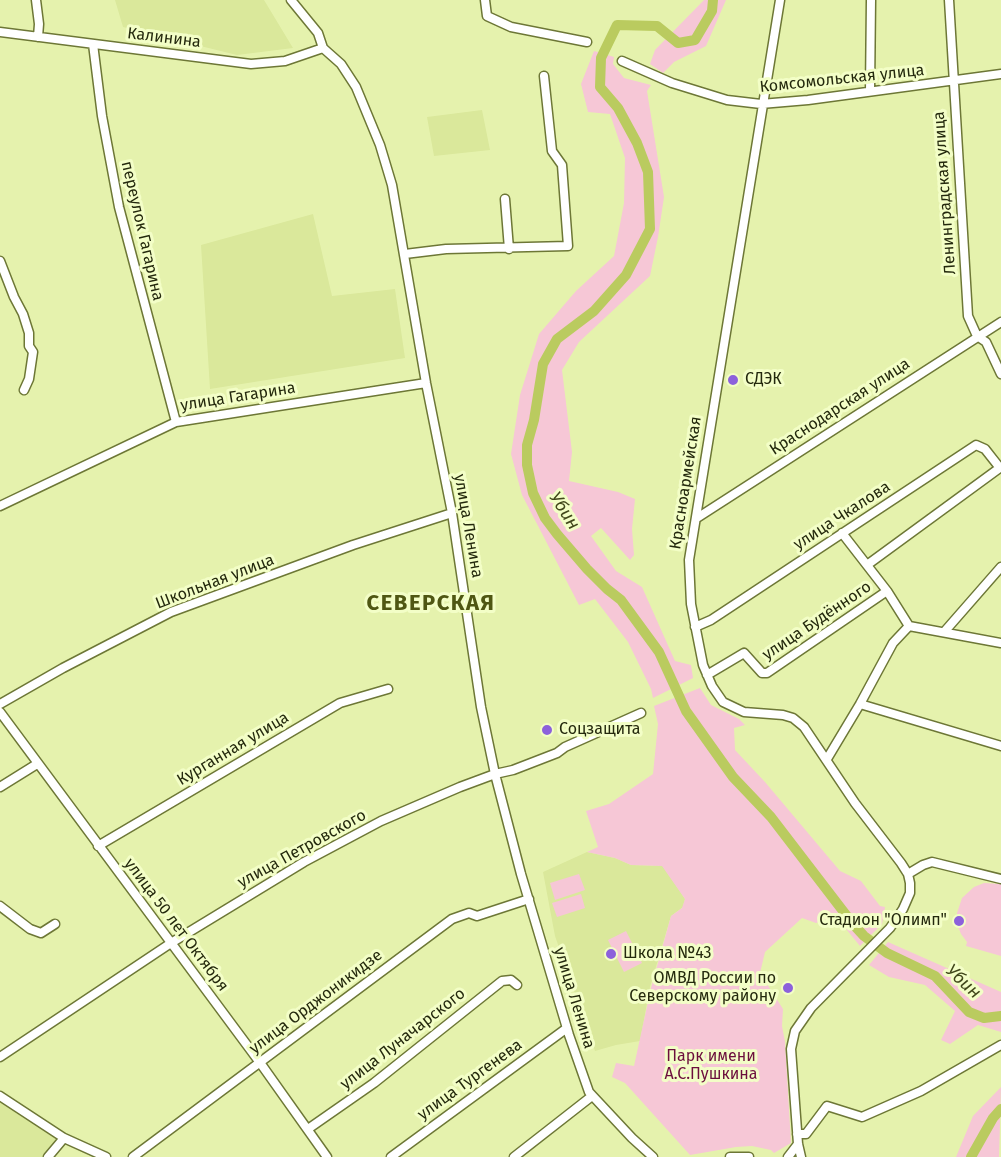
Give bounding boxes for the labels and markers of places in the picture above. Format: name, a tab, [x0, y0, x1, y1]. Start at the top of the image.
place label: СДЭК	[745, 370, 782, 390]
marker: СДЭК	[726, 373, 740, 387]
place label: Соцзащита	[559, 720, 641, 740]
marker: Соцзащита	[540, 723, 554, 737]
place label: Стадион "Олимп"	[819, 911, 947, 931]
marker: Стадион "Олимп"	[952, 914, 966, 928]
place label: Школа №43	[623, 944, 711, 964]
marker: Школа №43	[604, 947, 618, 961]
place label: ОМВД России по Северскому району	[629, 969, 776, 1007]
marker: ОМВД России по Северскому району	[781, 981, 795, 995]

